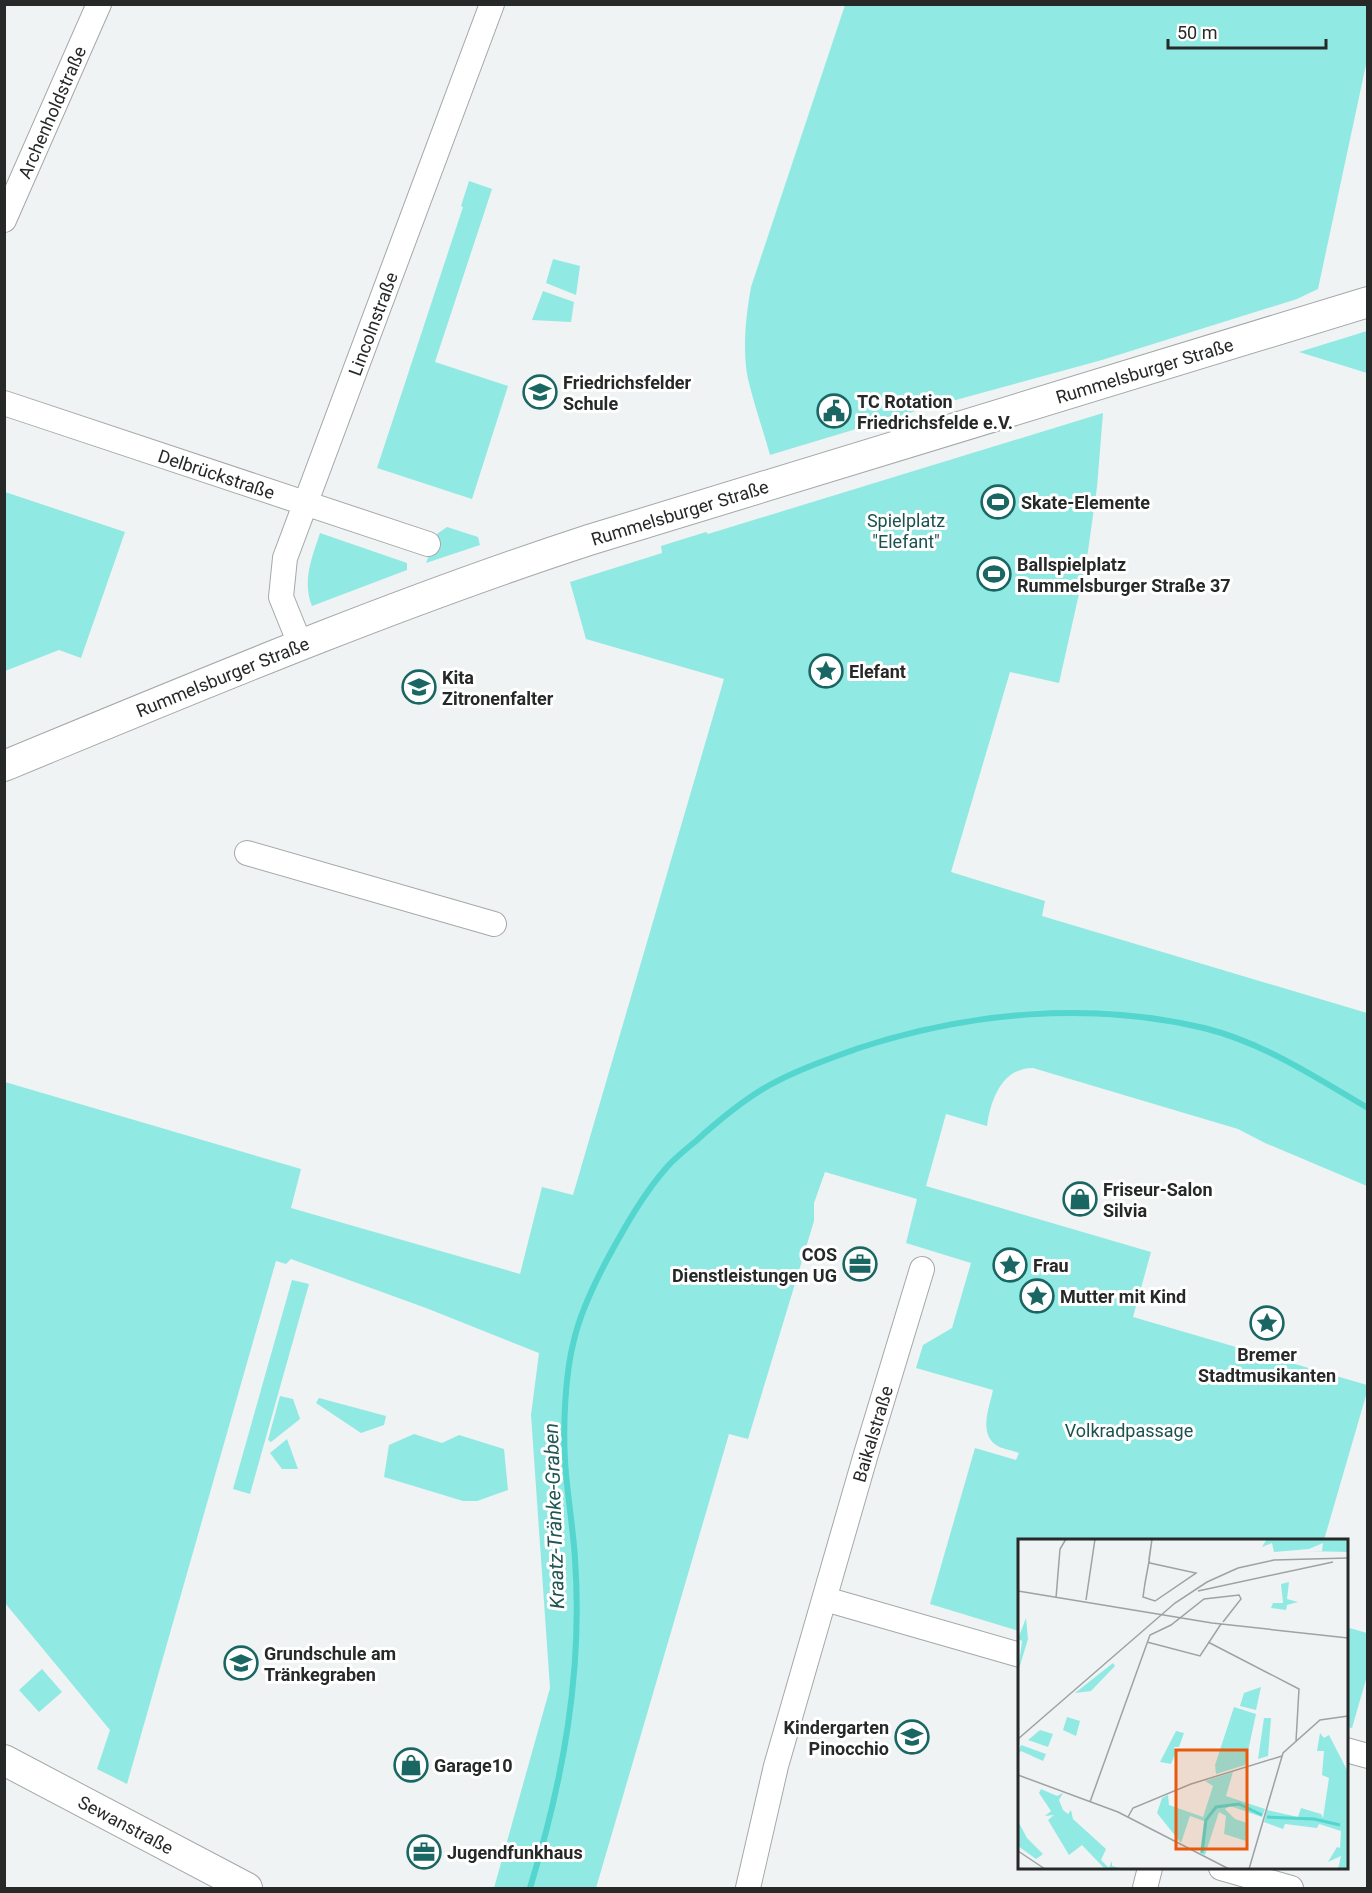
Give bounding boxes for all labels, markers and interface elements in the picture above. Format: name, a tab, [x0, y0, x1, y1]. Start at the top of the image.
scale bar	[1168, 12, 1326, 50]
text: 50 m	[1177, 22, 1217, 43]
street label: Archenholdstraße	[13, 43, 90, 181]
street label: Lincolnstraße	[344, 269, 401, 378]
street label: Rummelsburger Straße	[1053, 333, 1236, 407]
place label: Friedrichsfelder Schule	[563, 372, 691, 414]
school or university icon: Friedrichsfelder Schule	[522, 374, 558, 410]
place label: TC Rotation Friedrichsfelde e.V.	[857, 391, 1013, 433]
public building icon: TC Rotation Friedrichsfelde e.V.	[816, 393, 852, 429]
street label: Delbrückstraße	[156, 445, 277, 503]
street label: Rummelsburger Straße	[588, 475, 771, 549]
sports icon: Skate-Elemente	[980, 484, 1016, 520]
place label: Skate-Elemente	[1021, 492, 1150, 513]
park label: Spielplatz "Elefant"	[867, 510, 945, 552]
place label: Ballspielplatz Rummelsburger Straße 37	[1017, 554, 1231, 596]
sports icon: Ballspielplatz Rummelsburger Straße 37	[976, 556, 1012, 592]
street label: Rummelsburger Straße	[133, 632, 312, 721]
place icon: Elefant	[808, 653, 844, 689]
place label: Elefant	[849, 661, 906, 682]
place label: Kita Zitronenfalter	[442, 667, 554, 709]
school or university icon: Kita Zitronenfalter	[401, 669, 437, 705]
place label: Friseur-Salon Silvia	[1103, 1179, 1212, 1221]
shop icon: Friseur-Salon Silvia	[1062, 1181, 1098, 1217]
place label: COS Dienstleistungen UG	[672, 1244, 837, 1286]
office icon: COS Dienstleistungen UG	[842, 1246, 878, 1282]
place icon: Frau	[992, 1247, 1028, 1283]
place label: Frau	[1033, 1255, 1069, 1276]
place icon: Mutter mit Kind	[1019, 1278, 1055, 1314]
place label: Mutter mit Kind	[1060, 1286, 1186, 1307]
place icon: Bremer Stadtmusikanten	[1249, 1305, 1285, 1341]
place label: Bremer Stadtmusikanten	[1198, 1344, 1336, 1386]
street label: Baikalstraße	[848, 1383, 897, 1485]
park label: Volkradpassage	[1065, 1420, 1193, 1441]
water label: Kraatz-Tränke-Graben	[539, 1423, 569, 1609]
inset map	[1018, 1539, 1348, 1869]
place label: Grundschule am Tränkegraben	[264, 1643, 396, 1685]
school or university icon: Grundschule am Tränkegraben	[223, 1645, 259, 1681]
place label: Kindergarten Pinocchio	[784, 1717, 889, 1759]
school or university icon: Kindergarten Pinocchio	[894, 1719, 930, 1755]
shop icon: Garage10	[393, 1747, 429, 1783]
place label: Garage10	[434, 1755, 513, 1776]
street label: Sewanstraße	[75, 1791, 177, 1858]
office icon: Jugendfunkhaus	[406, 1834, 442, 1870]
place label: Jugendfunkhaus	[447, 1842, 583, 1863]

